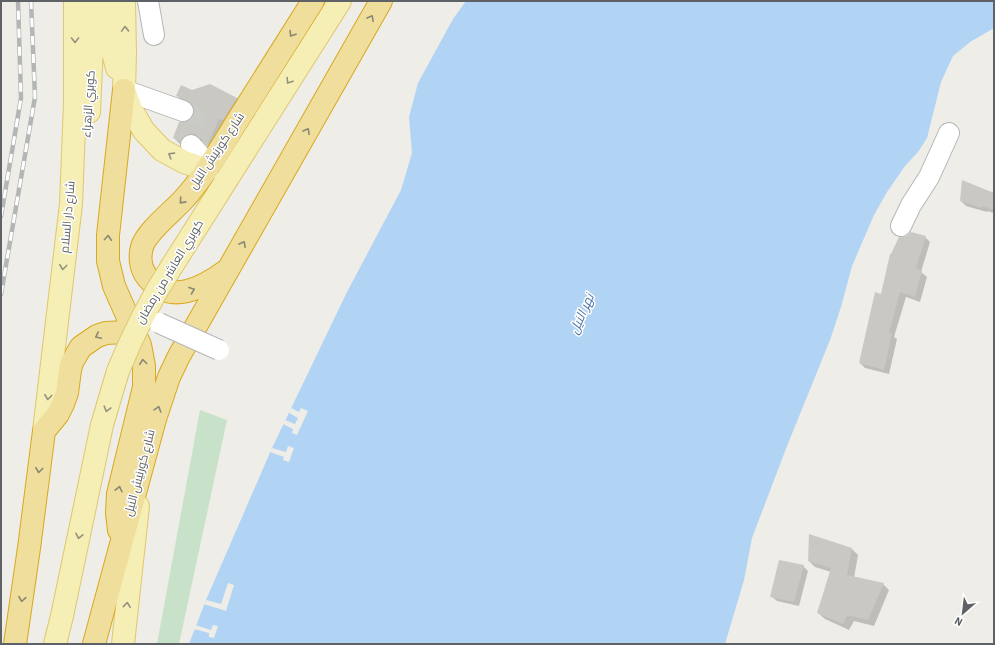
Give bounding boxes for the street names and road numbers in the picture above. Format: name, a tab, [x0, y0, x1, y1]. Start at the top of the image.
street label: كوبري الزهراء	[78, 70, 101, 138]
street label: شارع كورنيش النيل	[185, 109, 249, 193]
street label: شارع دار السلام	[56, 180, 80, 254]
street label: كوبري العاشر من رمضان	[132, 217, 209, 328]
street label: شارع كورنيش النيل	[120, 428, 160, 518]

